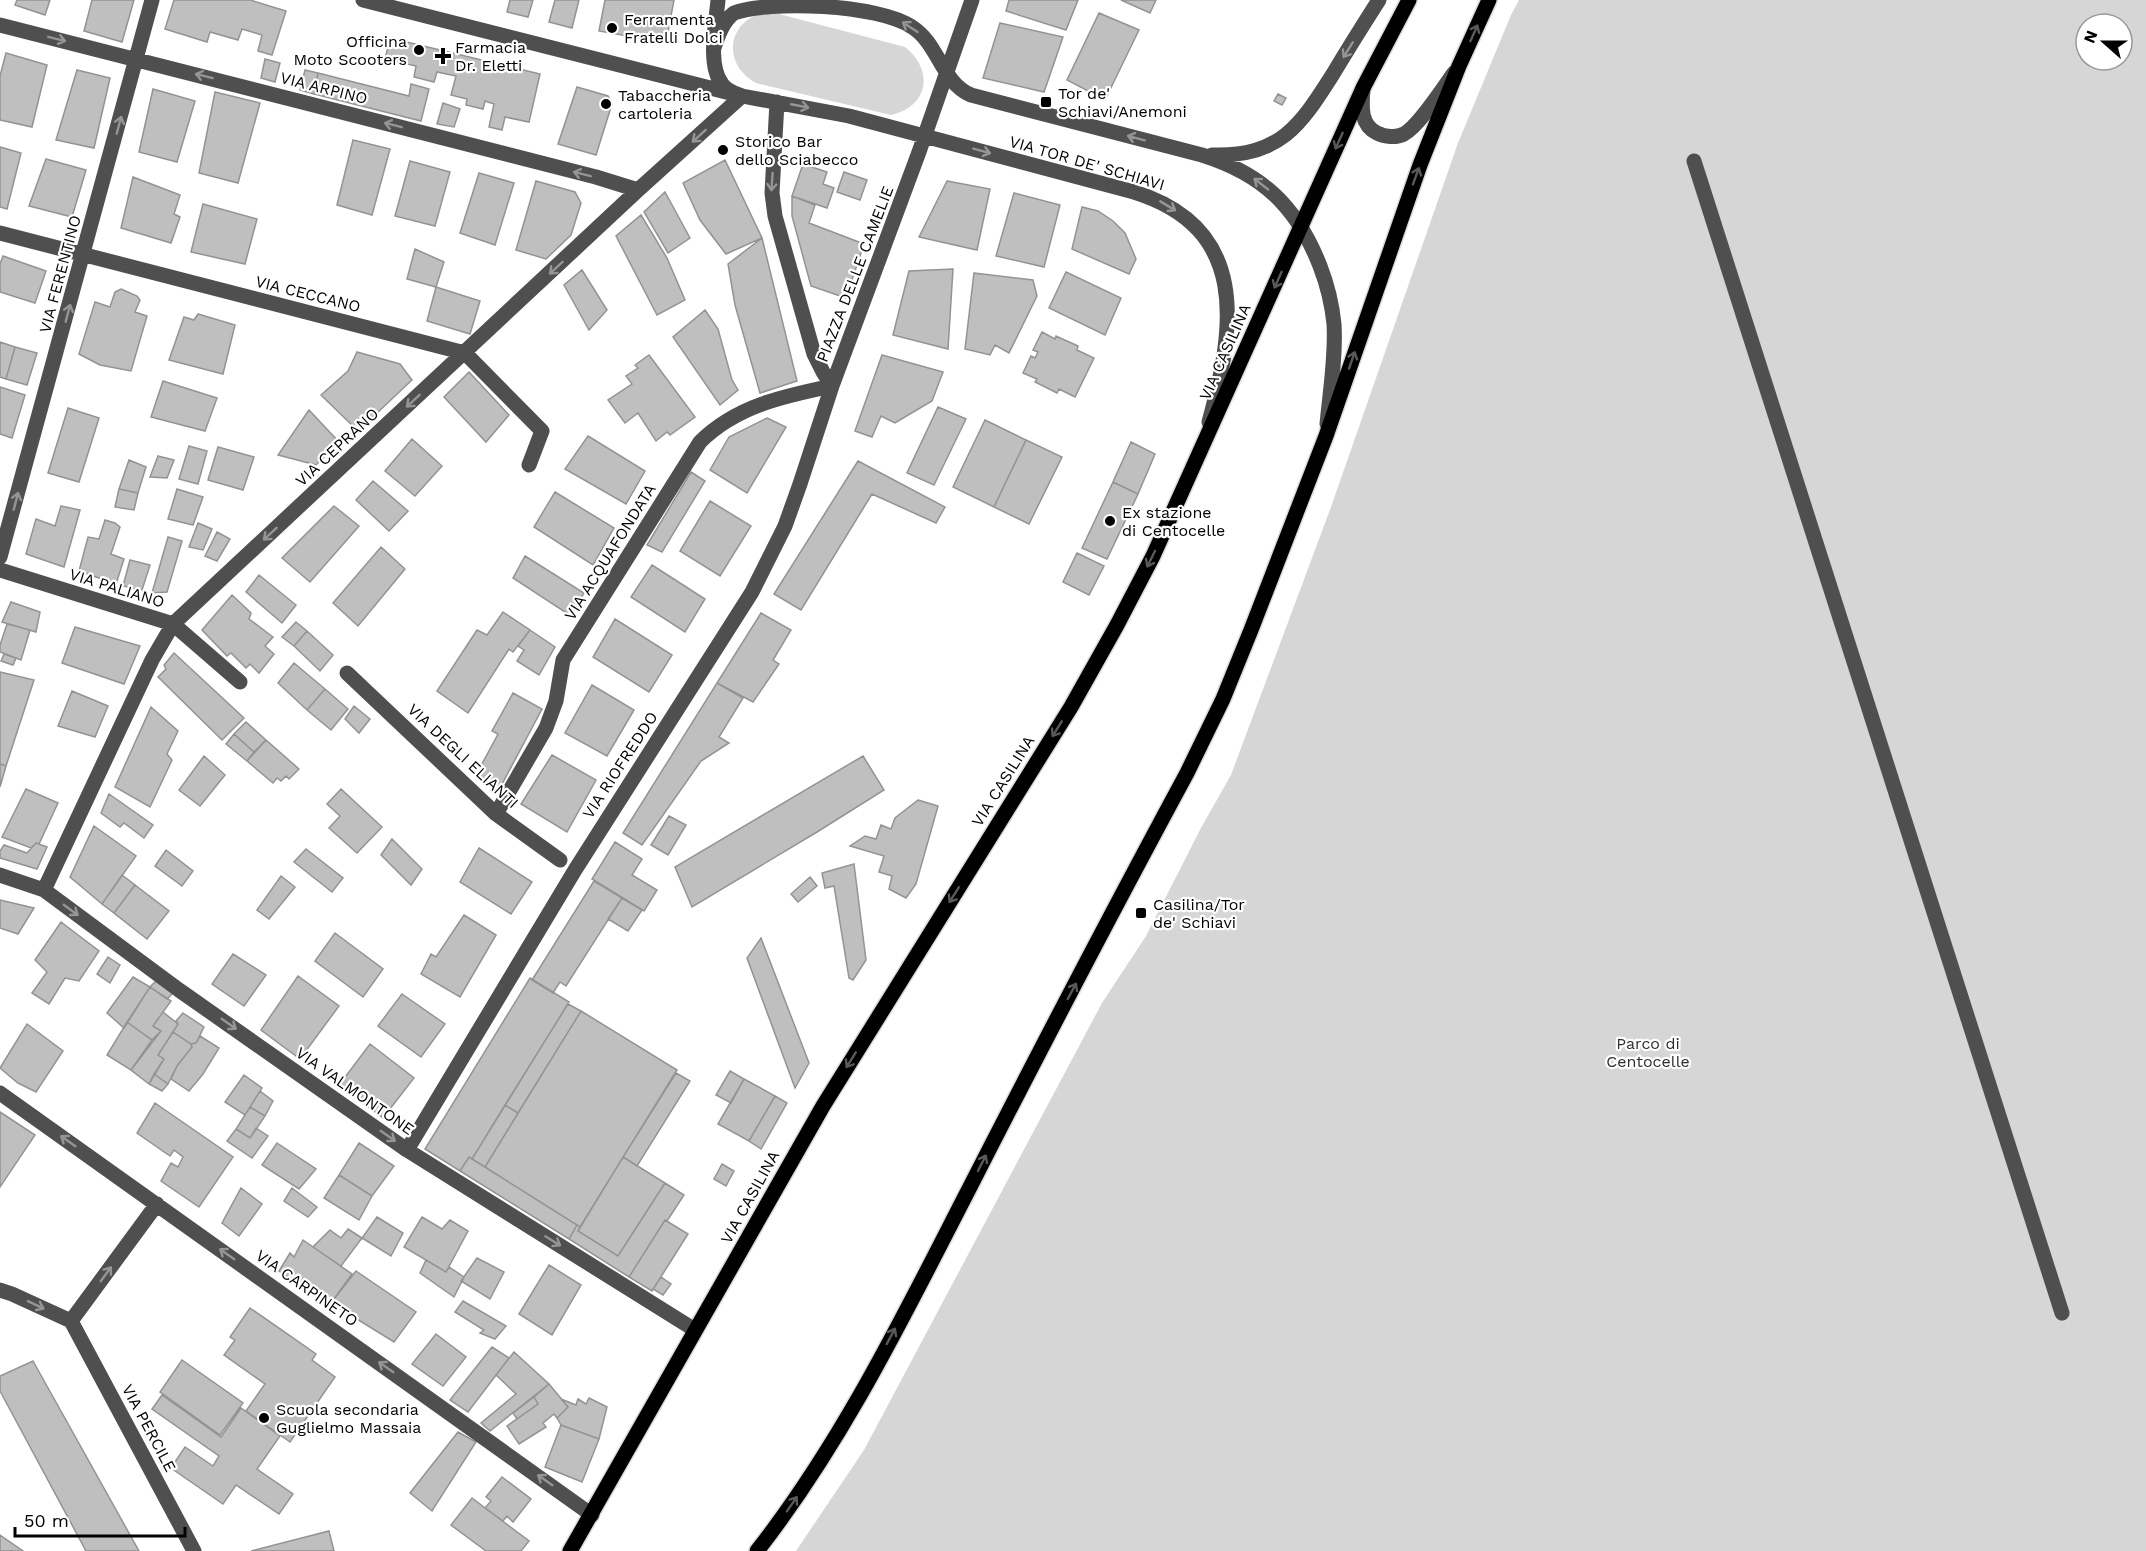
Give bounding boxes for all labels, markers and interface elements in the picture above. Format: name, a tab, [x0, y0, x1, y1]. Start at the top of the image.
place label: Ferramenta Fratelli Dolci	[624, 10, 723, 47]
north arrow	[2074, 12, 2134, 72]
one-way arrow	[902, 20, 919, 33]
marker: Ferramenta Fratelli Dolci	[605, 21, 619, 35]
one-way arrow	[1469, 24, 1480, 43]
text: N	[2079, 28, 2101, 46]
place label: Officina Moto Scooters	[293, 32, 407, 69]
one-way arrow	[47, 33, 66, 45]
place label: Farmacia Dr. Eletti	[455, 38, 526, 75]
one-way arrow	[1341, 41, 1353, 58]
marker: Officina Moto Scooters	[412, 43, 426, 57]
marker: Farmacia Dr. Eletti	[436, 49, 450, 63]
street label: VIA ARPINO	[278, 68, 370, 108]
one-way arrow	[195, 70, 214, 81]
place label: Tor de' Schiavi/Anemoni	[1058, 84, 1187, 121]
place label: Tabaccheria cartoleria	[618, 86, 711, 123]
marker: Tor de' Schiavi/Anemoni	[1039, 95, 1053, 109]
marker: Tabaccheria cartoleria	[599, 97, 613, 111]
one-way arrow	[789, 101, 809, 112]
one-way arrow	[113, 115, 125, 134]
one-way arrow	[384, 119, 403, 130]
one-way arrow	[692, 129, 707, 143]
place label: Storico Bar dello Sciabecco	[735, 132, 858, 169]
street label: VIA TOR DE' SCHIAVI	[1007, 132, 1167, 194]
one-way arrow	[1127, 132, 1146, 143]
one-way arrow	[1333, 132, 1344, 150]
marker: Storico Bar dello Sciabecco	[716, 143, 730, 157]
one-way arrow	[972, 146, 991, 157]
one-way arrow	[573, 167, 592, 179]
one-way arrow	[1411, 167, 1422, 186]
one-way arrow	[767, 171, 778, 191]
one-way arrow	[1254, 178, 1270, 191]
street label: PIAZZA DELLE CAMELIE	[813, 183, 897, 365]
one-way arrow	[1159, 201, 1176, 213]
street label: VIA FERENTINO	[35, 213, 85, 335]
one-way arrow	[548, 261, 563, 275]
one-way arrow	[1272, 270, 1283, 288]
street label: VIA CECCANO	[253, 272, 363, 316]
street label: VIA CASILINA	[1195, 300, 1255, 403]
one-way arrow	[62, 304, 74, 323]
one-way arrow	[1347, 351, 1358, 370]
one-way arrow	[406, 394, 421, 408]
street label: VIA CEPRANO	[292, 404, 382, 490]
street label: VIA ACQUAFONDATA	[560, 480, 660, 624]
one-way arrow	[10, 492, 22, 511]
place label: Ex stazione di Centocelle	[1122, 503, 1225, 540]
marker: Ex stazione di Centocelle	[1103, 514, 1117, 528]
one-way arrow	[263, 527, 278, 541]
one-way arrow	[1145, 549, 1157, 567]
street label: VIA PALIANO	[67, 564, 167, 612]
street label: VIA DEGLI ELIANTI	[404, 700, 522, 812]
street label: VIA RIOFREDDO	[578, 708, 662, 822]
one-way arrow	[1050, 720, 1062, 737]
street label: VIA CASILINA	[968, 732, 1039, 830]
one-way arrow	[948, 886, 960, 903]
place label: Casilina/Tor de' Schiavi	[1153, 895, 1245, 932]
one-way arrow	[62, 903, 78, 916]
marker: Casilina/Tor de' Schiavi	[1134, 906, 1148, 920]
one-way arrow	[1067, 982, 1078, 1000]
one-way arrow	[220, 1018, 236, 1030]
park label: Parco di Centocelle	[1606, 1034, 1690, 1071]
street label: VIA VALMONTONE	[292, 1043, 418, 1139]
one-way arrow	[844, 1051, 856, 1068]
one-way arrow	[379, 1130, 396, 1142]
one-way arrow	[61, 1135, 77, 1147]
street label: VIA CASILINA	[717, 1147, 784, 1247]
one-way arrow	[976, 1155, 988, 1173]
one-way arrow	[544, 1234, 561, 1247]
street label: VIA CARPINETO	[252, 1246, 362, 1330]
one-way arrow	[220, 1248, 236, 1260]
one-way arrow	[100, 1266, 112, 1282]
one-way arrow	[27, 1300, 45, 1311]
one-way arrow	[886, 1328, 897, 1346]
one-way arrow	[379, 1361, 395, 1373]
street label: VIA PERCILE	[118, 1381, 180, 1475]
place label: Scuola secondaria Guglielmo Massaia	[276, 1400, 421, 1437]
marker: Scuola secondaria Guglielmo Massaia	[257, 1411, 271, 1425]
one-way arrow	[538, 1474, 554, 1486]
one-way arrow	[786, 1496, 798, 1512]
scale bar	[15, 1500, 184, 1538]
text: 50 m	[24, 1510, 69, 1531]

